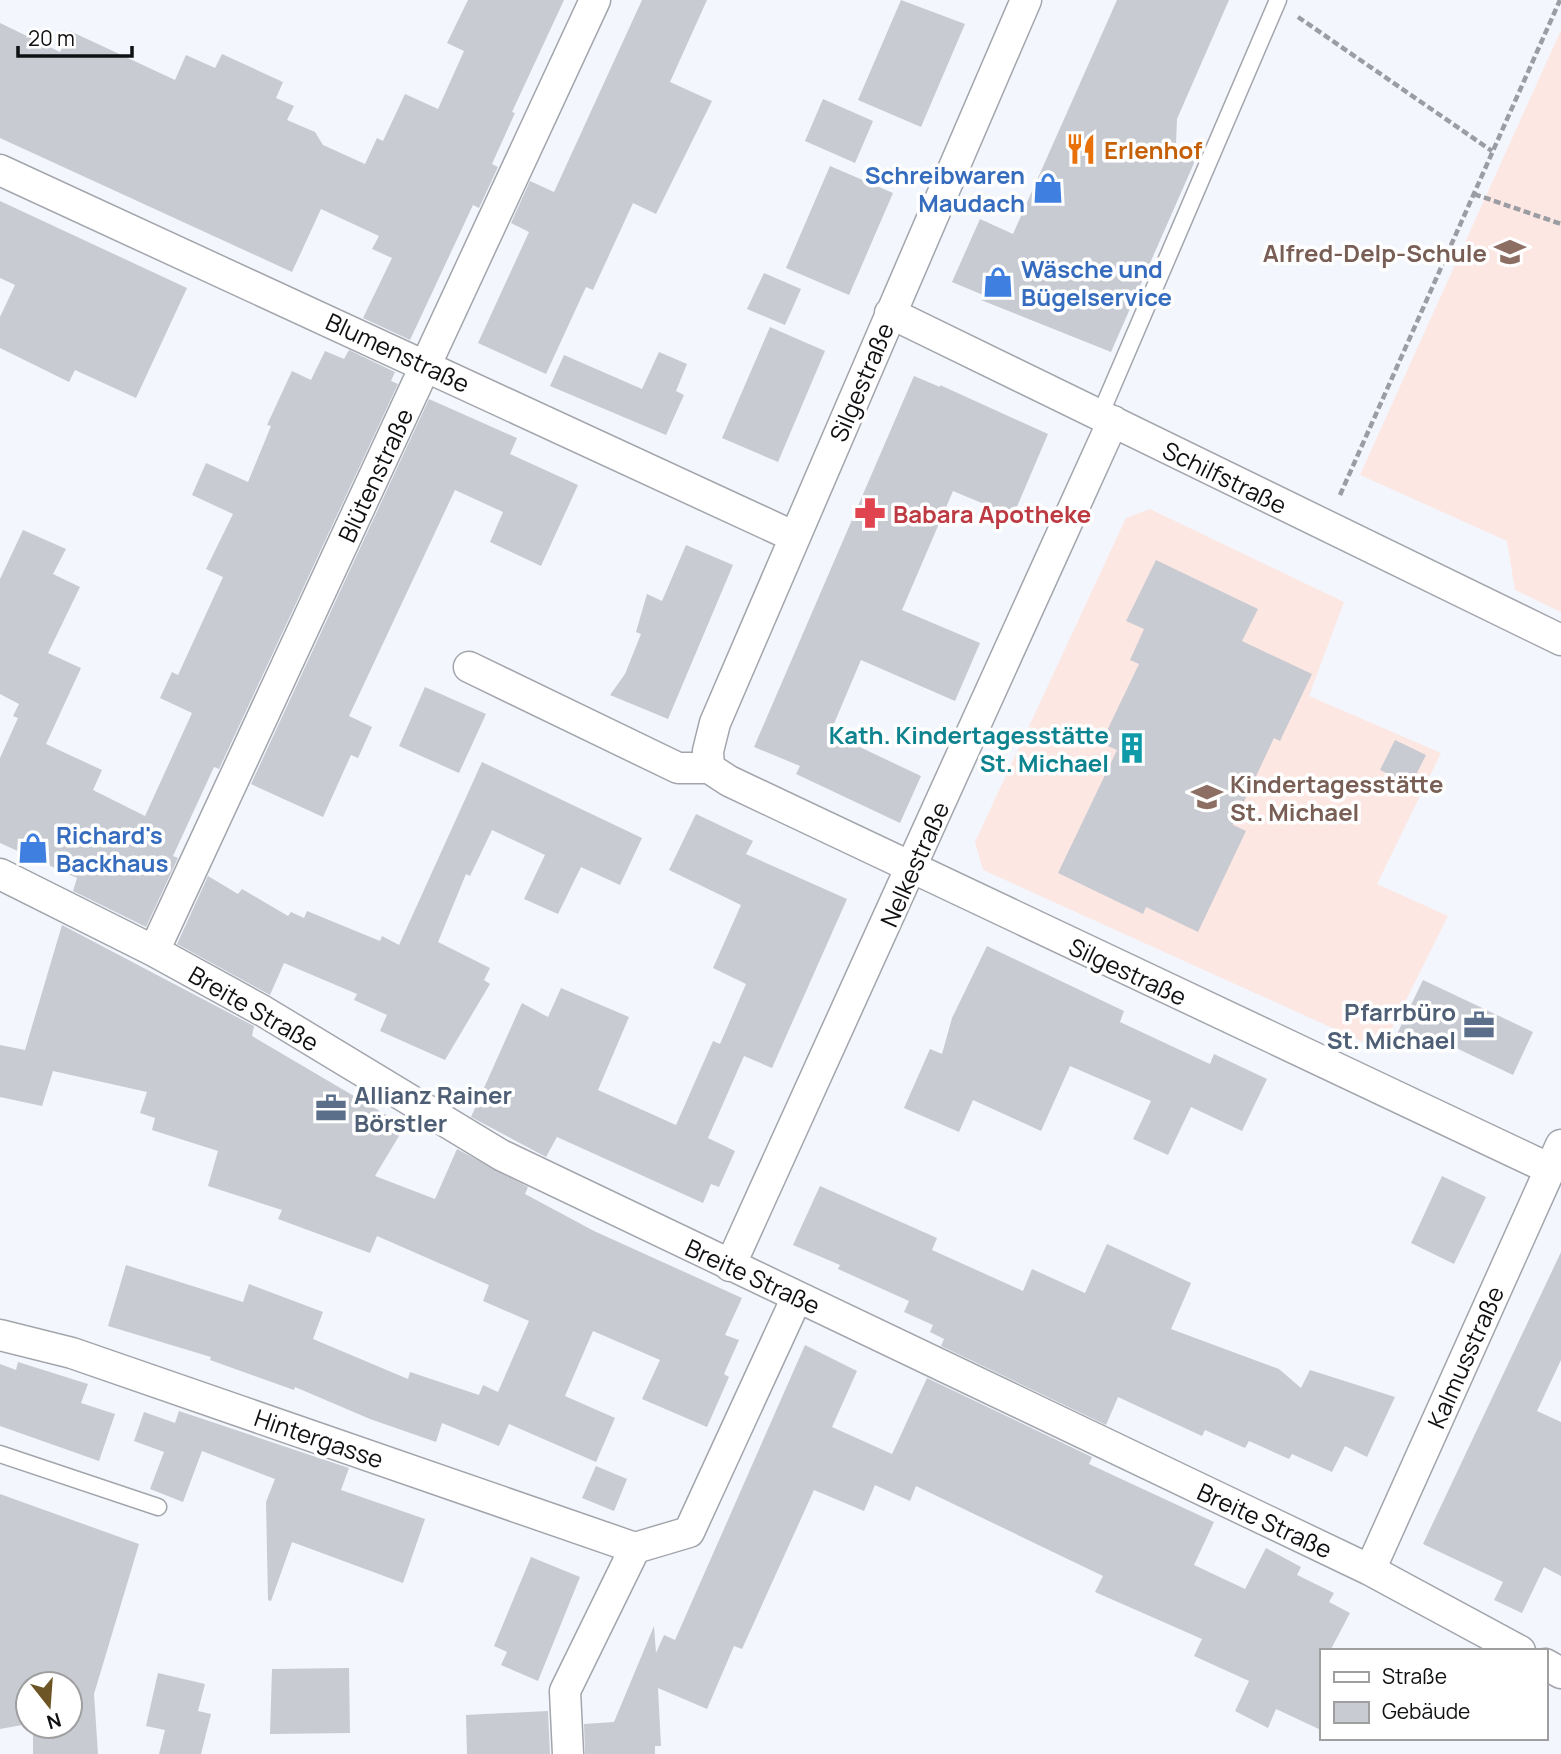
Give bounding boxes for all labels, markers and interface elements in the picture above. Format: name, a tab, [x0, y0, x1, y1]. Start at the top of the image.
scale bar	[18, 14, 131, 58]
text: 20 m	[28, 24, 75, 52]
restaurant icon: Erlenhof	[1064, 132, 1098, 166]
place label: Erlenhof	[1104, 133, 1202, 166]
place label: Schreibwaren Maudach	[865, 158, 1025, 219]
shop icon: Schreibwaren Maudach	[1031, 171, 1065, 205]
school or university icon: Alfred-Delp-Schule	[1493, 235, 1527, 269]
place label: Alfred-Delp-Schule	[1263, 236, 1487, 269]
place label: Wäsche und Bügelservice	[1021, 252, 1172, 313]
shop icon: Wäsche und Bügelservice	[981, 265, 1015, 299]
street label: Blumenstraße	[321, 304, 475, 400]
street label: Silgestraße	[821, 317, 901, 447]
street label: Blütenstraße	[330, 403, 420, 547]
street label: Schilfstraße	[1157, 433, 1293, 521]
pharmacy icon: Babara Apotheke	[853, 496, 887, 530]
place label: Babara Apotheke	[893, 497, 1091, 530]
place label: Kath. Kindertagesstätte St. Michael	[829, 718, 1109, 779]
building icon: Kath. Kindertagesstätte St. Michael	[1115, 731, 1149, 765]
place label: Kindertagesstätte St. Michael	[1230, 767, 1443, 828]
school or university icon: Kindertagesstätte St. Michael	[1190, 780, 1224, 814]
street label: Nelkestraße	[872, 796, 956, 932]
place label: Richard's Backhaus	[56, 818, 169, 879]
shop icon: Richard's Backhaus	[16, 831, 50, 865]
street label: Silgestraße	[1064, 929, 1192, 1013]
street label: Breite Straße	[183, 957, 325, 1059]
place label: Pfarrbüro St. Michael	[1327, 995, 1456, 1056]
office icon: Pfarrbüro St. Michael	[1462, 1008, 1496, 1042]
place label: Allianz Rainer Börstler	[354, 1078, 512, 1139]
office icon: Allianz Rainer Börstler	[314, 1091, 348, 1125]
street label: Breite Straße	[680, 1230, 826, 1322]
street label: Kalmusstraße	[1419, 1281, 1511, 1433]
street label: Hintergasse	[250, 1401, 388, 1475]
street label: Breite Straße	[1192, 1474, 1338, 1566]
legend	[1320, 1649, 1547, 1740]
text: Straße	[1382, 1662, 1447, 1690]
north arrow	[14, 1670, 84, 1740]
text: Gebäude	[1382, 1697, 1470, 1725]
text: N	[44, 1707, 64, 1736]

